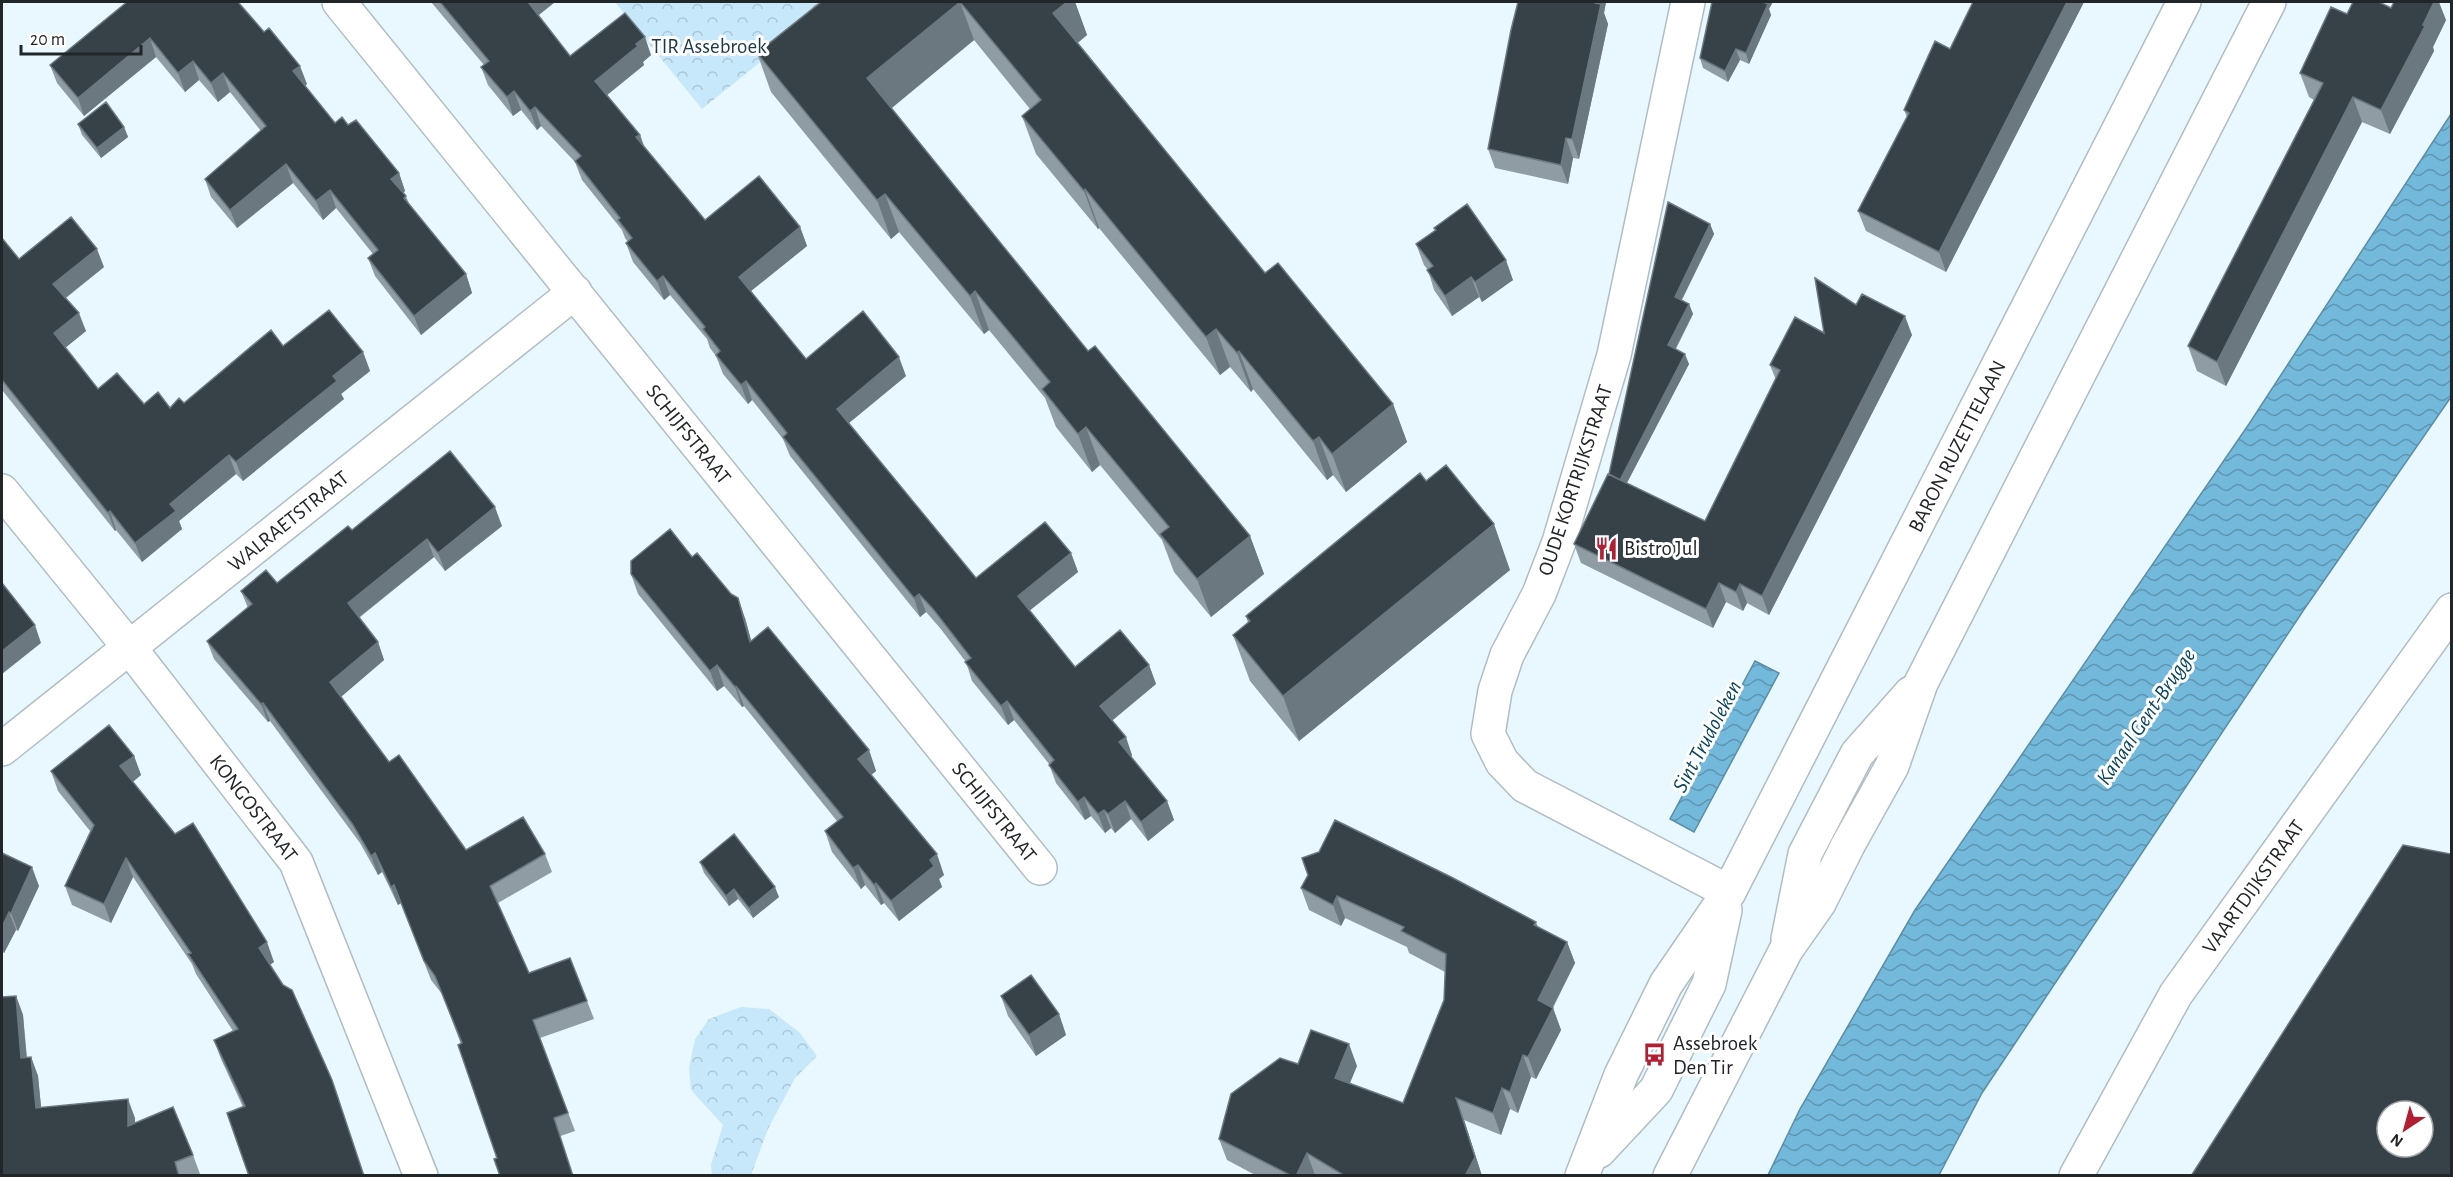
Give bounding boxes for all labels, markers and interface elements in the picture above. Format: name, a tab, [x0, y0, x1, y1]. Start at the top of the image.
scale bar	[21, 18, 141, 56]
text: 20 m	[30, 31, 65, 49]
park label: TIR Assebroek	[651, 36, 767, 57]
street label: BARON RUZETTELAAN	[1905, 357, 2010, 536]
street label: SCHIJFSTRAAT	[642, 381, 735, 488]
street label: OUDE KORTRIJKSTRAAT	[1535, 382, 1616, 578]
street label: WALRAETSTRAAT	[224, 467, 353, 576]
restaurant icon: Bistro Jul	[1593, 535, 1619, 561]
place label: Bistro Jul	[1624, 538, 1698, 559]
water label: Kanaal Gent-Brugge	[2092, 644, 2199, 789]
water label: Sint Trudoleken	[1668, 677, 1745, 796]
street label: KONGOSTRAAT	[206, 751, 302, 866]
street label: SCHIJFSTRAAT	[948, 758, 1041, 866]
street label: VAARTDIJKSTRAAT	[2199, 816, 2309, 958]
place label: Assebroek Den Tir	[1673, 1033, 1758, 1078]
bus stop icon: Assebroek Den Tir	[1642, 1042, 1668, 1068]
north arrow	[2375, 1099, 2435, 1159]
text: N	[2388, 1131, 2406, 1150]

